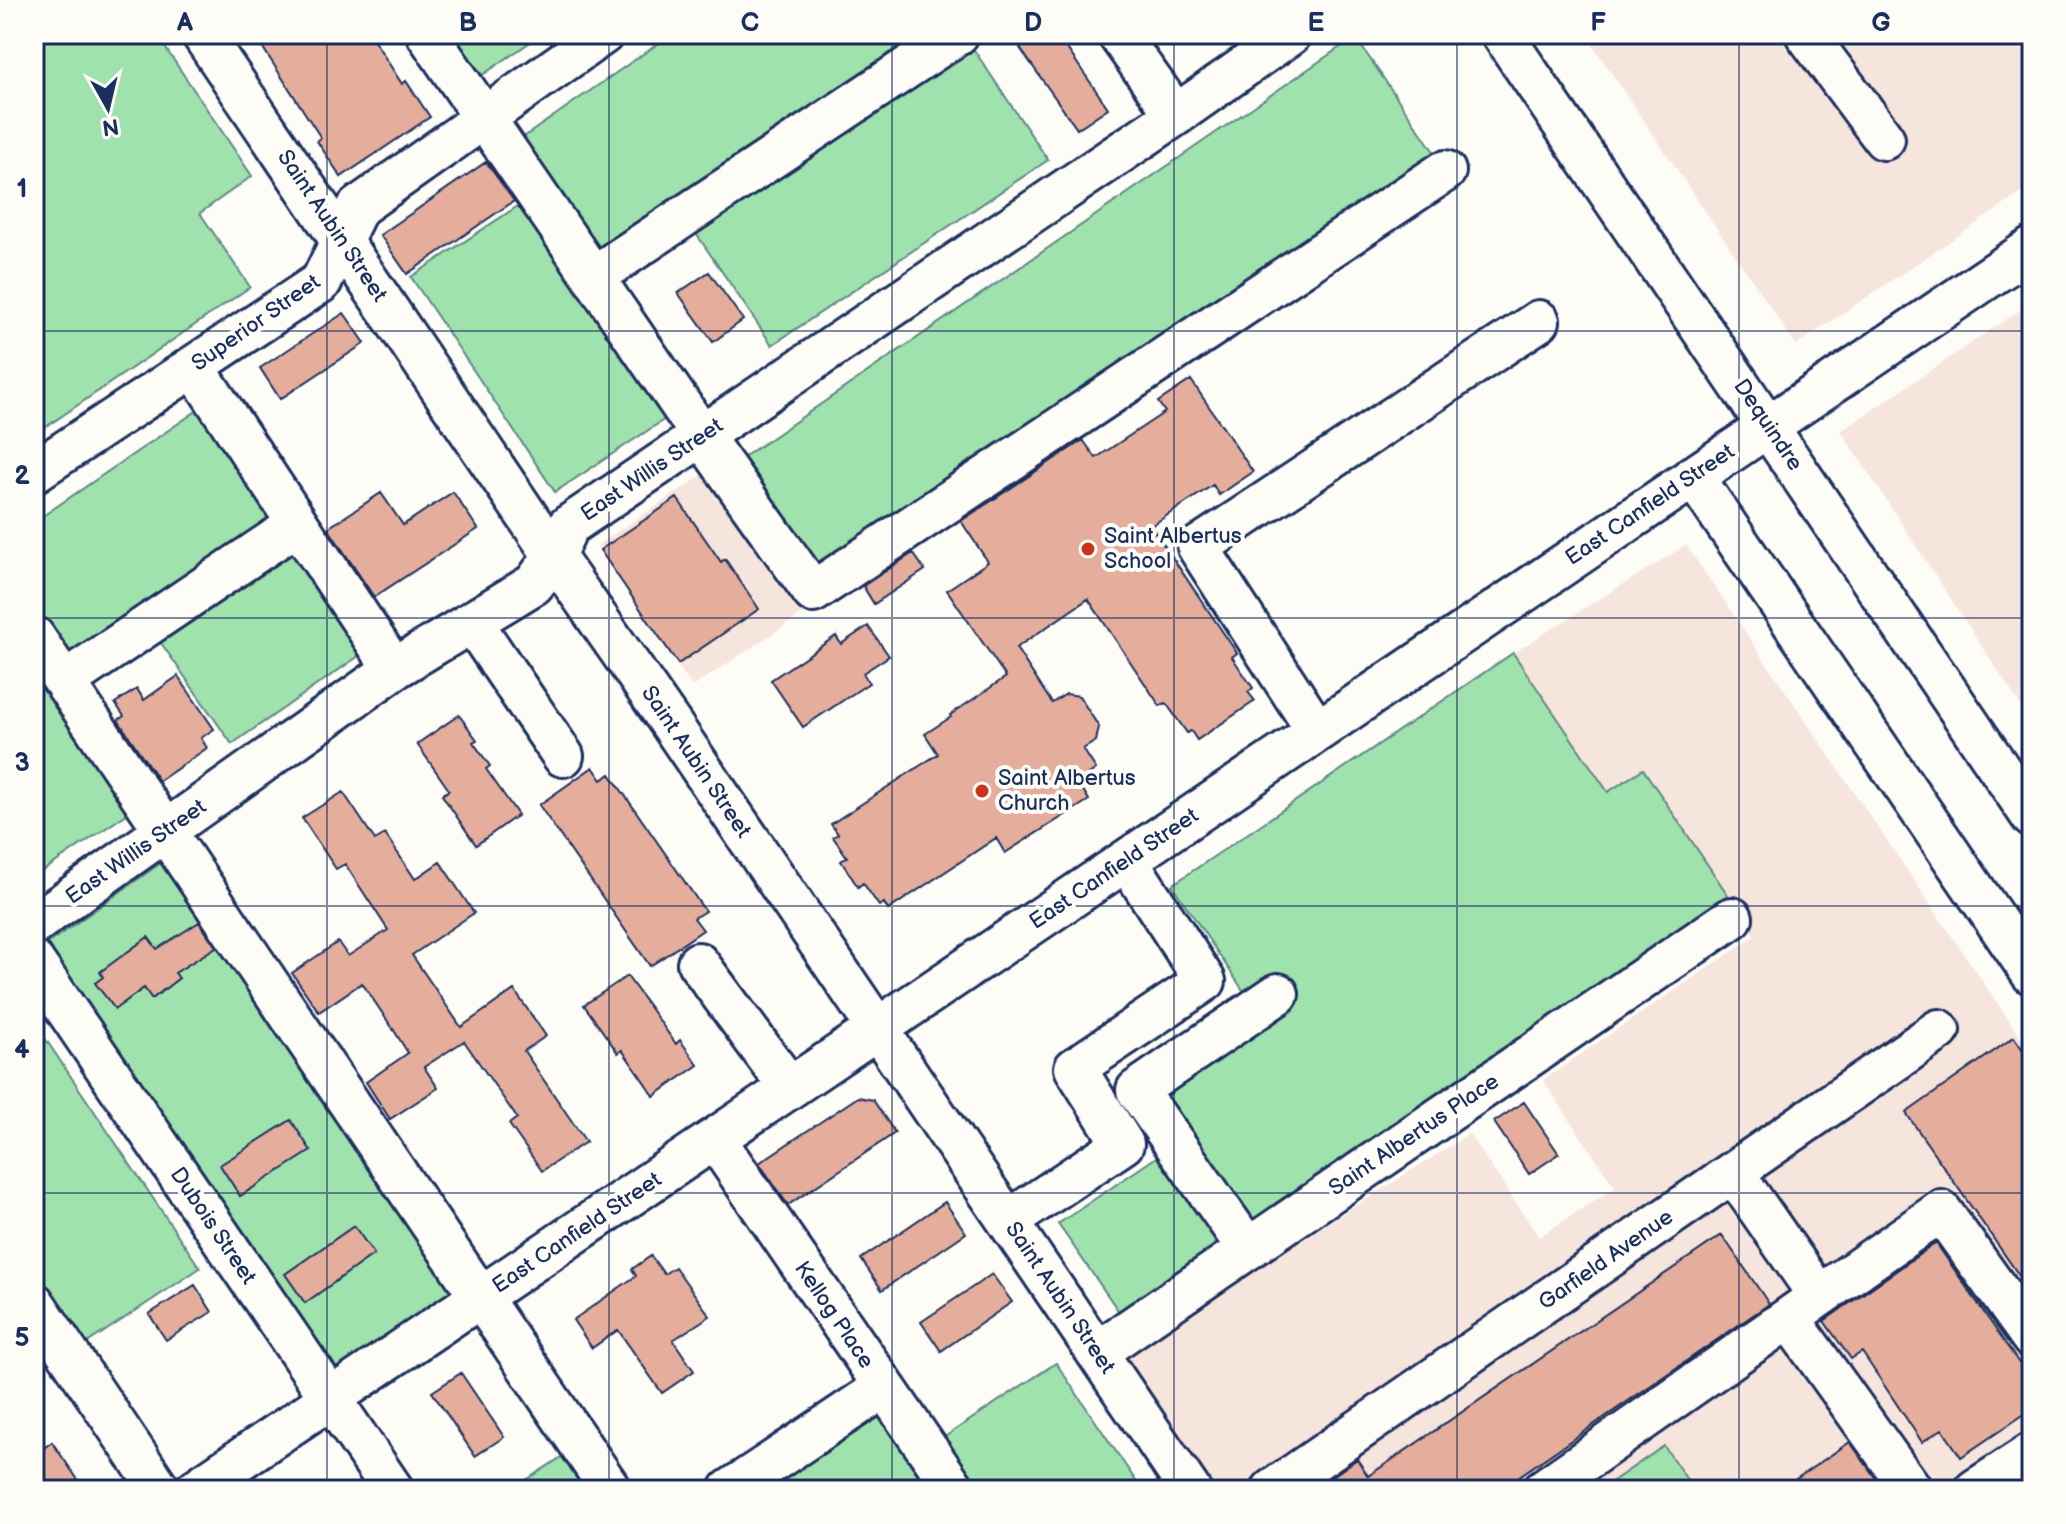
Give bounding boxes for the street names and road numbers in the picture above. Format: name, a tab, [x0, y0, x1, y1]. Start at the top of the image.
street label: Saint Aubin Street	[271, 145, 393, 307]
street label: Superior Street	[186, 269, 326, 377]
street label: Dequindre	[1728, 374, 1808, 476]
street label: East Willis Street	[576, 412, 728, 527]
street label: East Canfield Street	[1560, 438, 1740, 572]
street label: Saint Aubin Street	[635, 681, 757, 843]
street label: East Willis Street	[60, 793, 212, 911]
street label: East Canfield Street	[1024, 802, 1204, 936]
street label: Saint Albertus Place	[1324, 1068, 1504, 1202]
street label: Dubois Street	[164, 1162, 262, 1290]
street label: East Canfield Street	[487, 1166, 667, 1300]
street label: Garfield Avenue	[1534, 1204, 1678, 1316]
street label: Saint Aubin Street	[999, 1217, 1121, 1379]
street label: Kellog Place	[788, 1256, 880, 1374]

